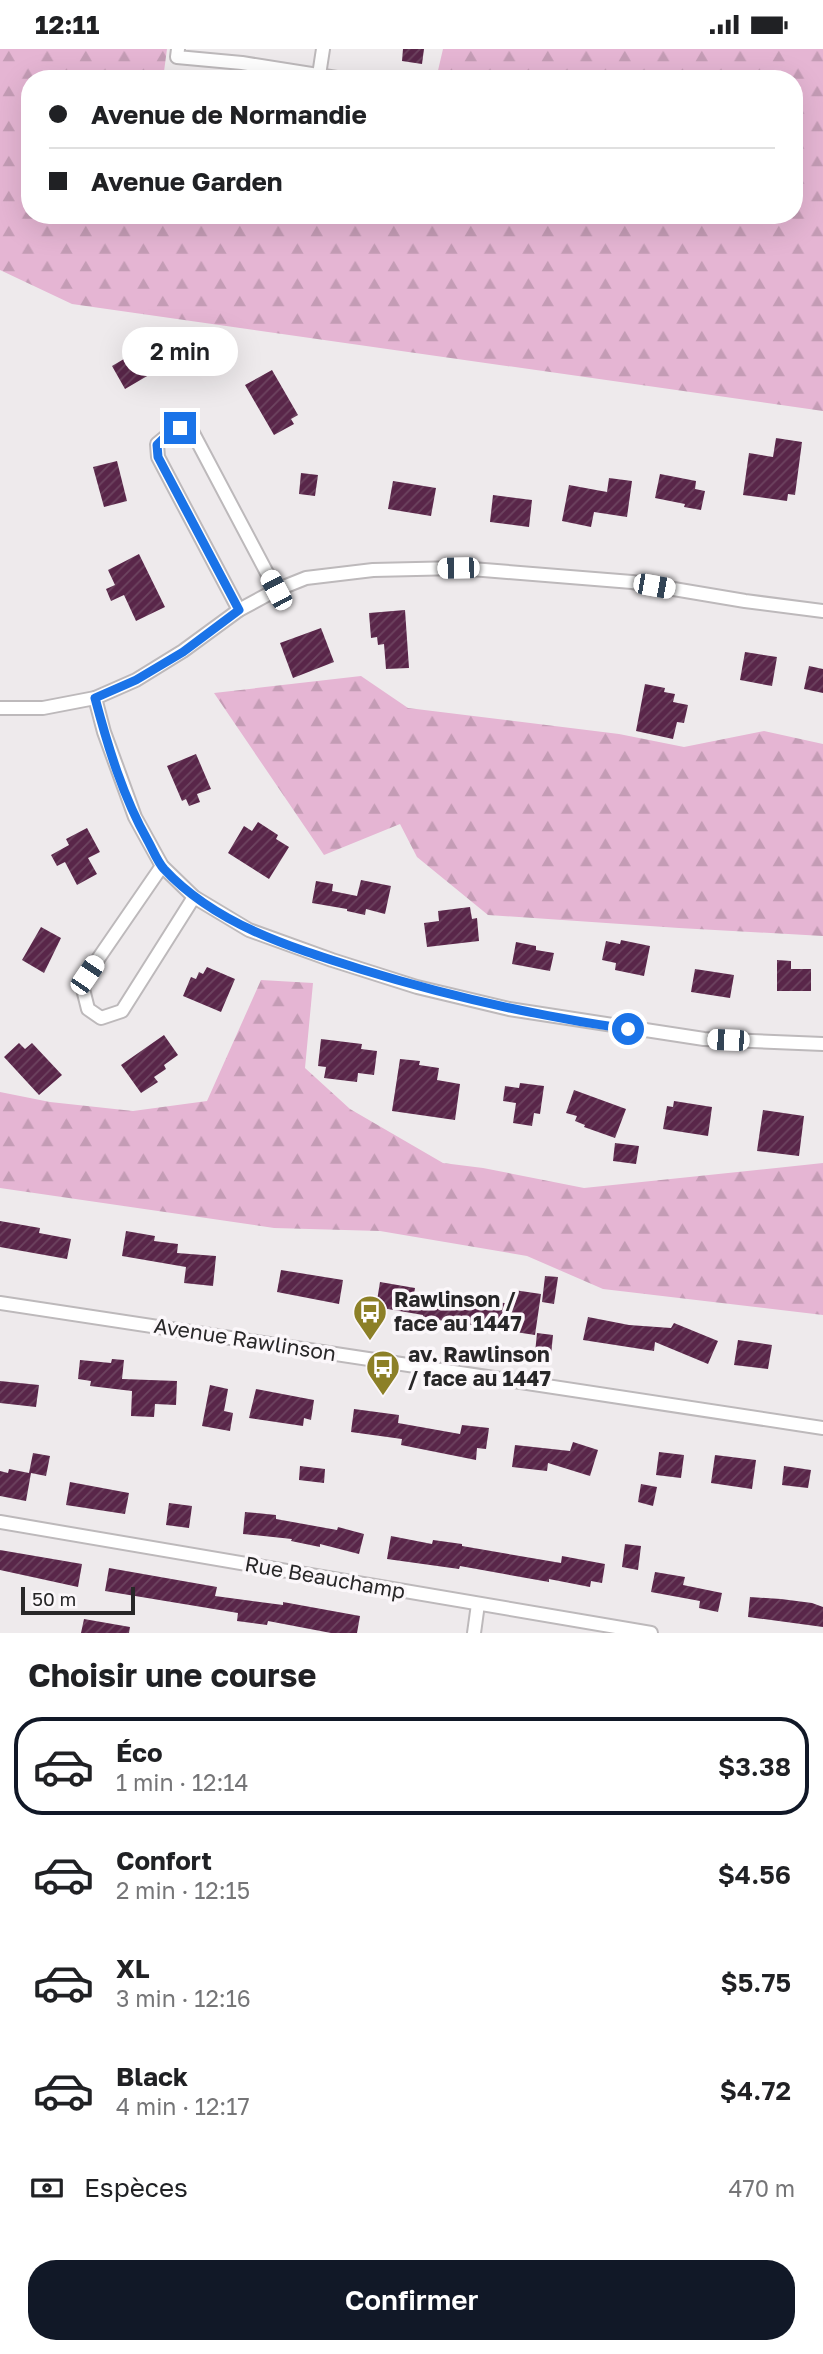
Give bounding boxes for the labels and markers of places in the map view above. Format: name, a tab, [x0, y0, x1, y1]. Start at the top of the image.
place label: Rawlinson / face au 1447	[394, 1286, 522, 1336]
bus stop icon: Rawlinson / face au 1447	[351, 1293, 389, 1342]
place label: av. Rawlinson / face au 1447	[408, 1341, 551, 1391]
bus stop icon: av. Rawlinson / face au 1447	[364, 1348, 402, 1397]

